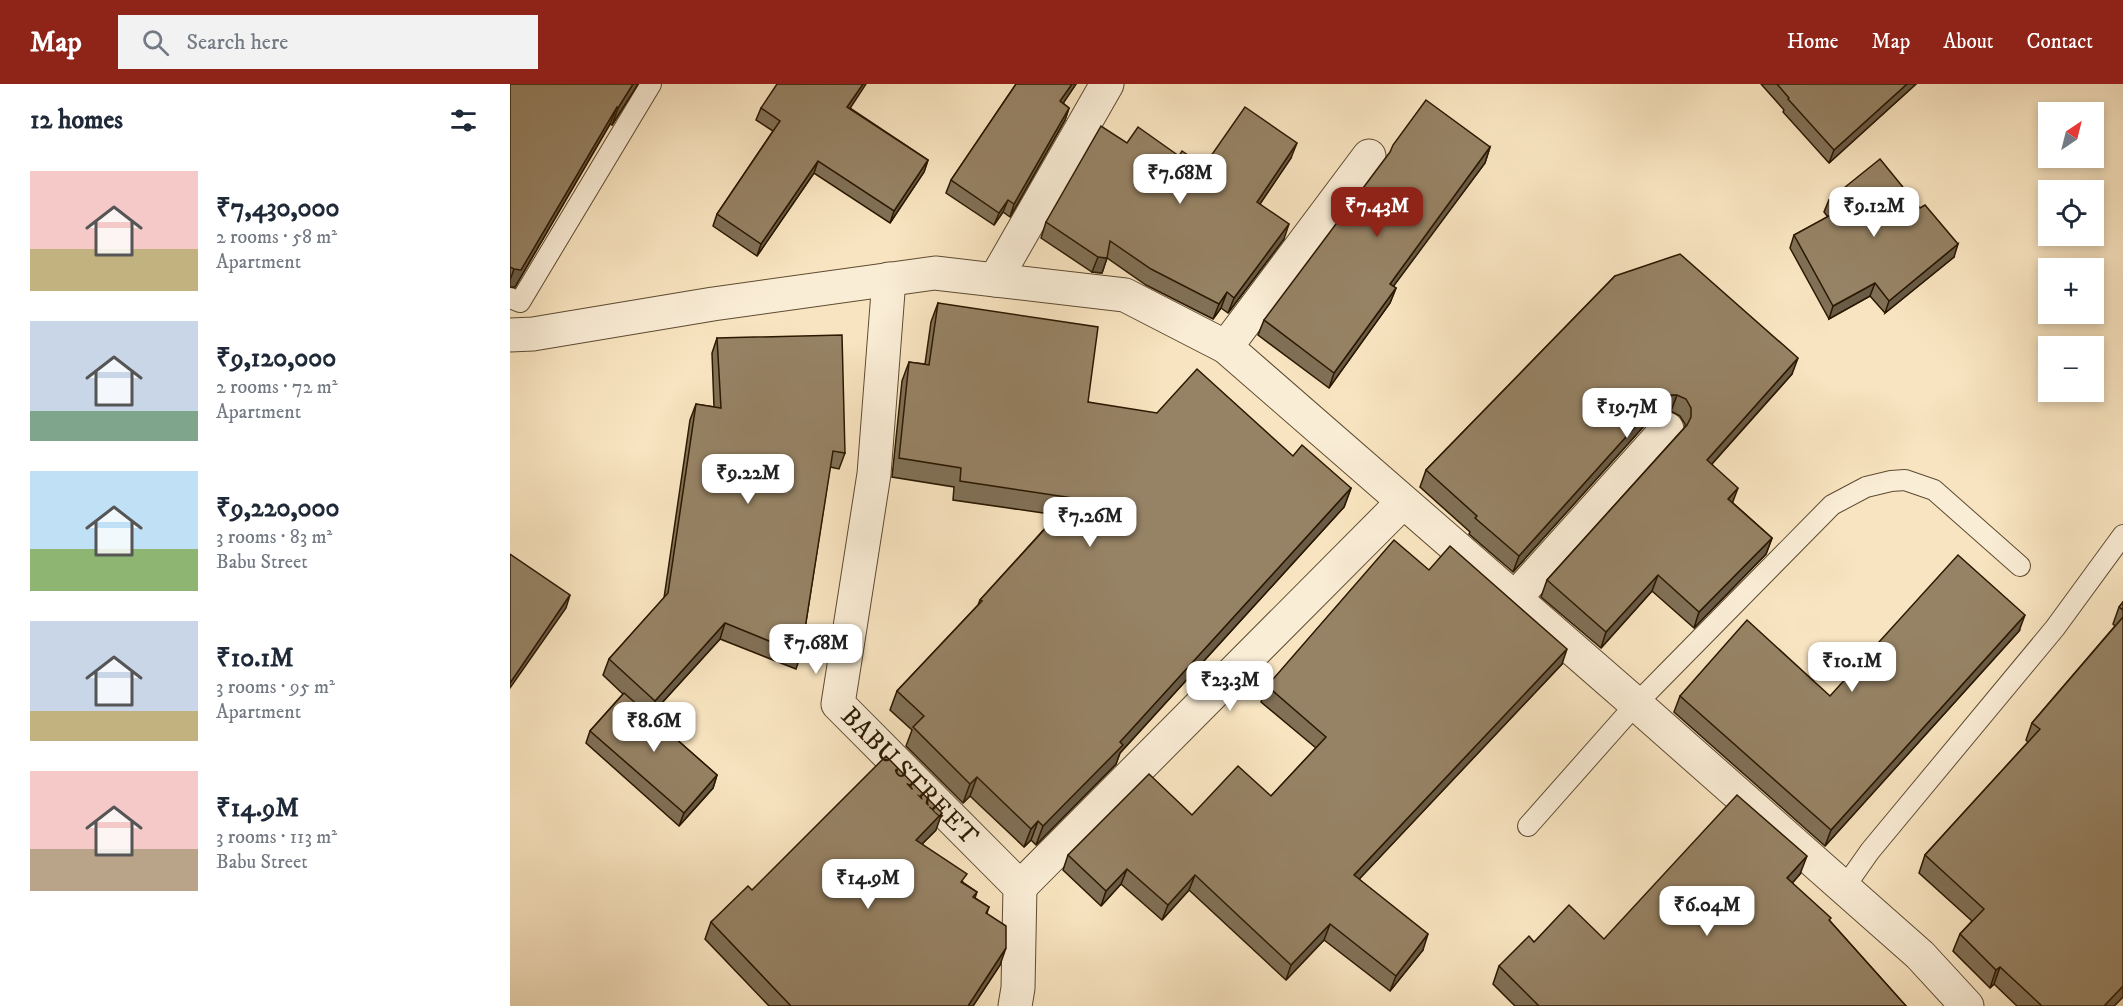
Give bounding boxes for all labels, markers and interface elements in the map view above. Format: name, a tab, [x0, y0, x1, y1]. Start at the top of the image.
search box	[118, 15, 538, 69]
text: Map	[30, 25, 82, 60]
icon: search	[139, 26, 172, 59]
text: Search here	[187, 29, 288, 56]
text: Home	[1787, 29, 1839, 55]
text: Map	[1872, 29, 1910, 55]
text: About	[1943, 29, 1994, 55]
text: Contact	[2027, 29, 2093, 55]
north arrow	[2038, 102, 2104, 168]
map controls	[2038, 102, 2104, 402]
text: 12 homes	[30, 104, 123, 137]
icon: filters	[447, 104, 480, 137]
pin: ₹7.68M	[1131, 154, 1229, 205]
text: ₹7.68M	[1147, 161, 1213, 186]
button: locate	[2038, 180, 2104, 246]
pin: ₹7.43M	[1328, 187, 1426, 238]
pin: ₹9.12M	[1825, 187, 1923, 238]
text: ₹7,430,000	[216, 192, 340, 225]
text: ₹7.43M	[1345, 194, 1409, 219]
text: ₹9.12M	[1843, 194, 1905, 219]
icon: home	[78, 195, 150, 267]
text: 2 rooms · 58 m²	[216, 225, 337, 250]
text: Apartment	[216, 250, 301, 275]
button: +	[2038, 258, 2104, 324]
button: −	[2038, 336, 2104, 402]
text: ₹9,120,000	[216, 342, 336, 375]
icon: home	[78, 345, 150, 417]
text: 2 rooms · 72 m²	[216, 375, 338, 400]
pin: ₹19.7M	[1578, 388, 1676, 439]
text: ₹19.7M	[1596, 395, 1658, 420]
text: Apartment	[216, 400, 301, 425]
pin: ₹9.22M	[699, 454, 797, 505]
text: ₹9.22M	[716, 461, 780, 486]
text: ₹9,220,000	[216, 492, 339, 525]
icon: home	[78, 495, 150, 567]
pin: ₹7.26M	[1041, 497, 1139, 548]
text: ₹7.26M	[1057, 504, 1123, 529]
text: 3 rooms · 83 m²	[216, 525, 332, 550]
text: Babu Street	[216, 550, 308, 575]
pin: ₹7.68M	[767, 624, 865, 675]
text: ₹7.68M	[783, 631, 849, 656]
text: ₹10.1M	[216, 642, 294, 675]
pin: ₹10.1M	[1803, 642, 1901, 693]
icon: home	[78, 645, 150, 717]
text: ₹10.1M	[1822, 649, 1882, 674]
pin: ₹23.3M	[1181, 661, 1279, 712]
text: ₹23.3M	[1200, 668, 1260, 693]
text: 3 rooms · 95 m²	[216, 675, 335, 700]
text: Apartment	[216, 700, 301, 725]
street label: BABU STREET	[834, 700, 986, 852]
pin: ₹8.6M	[612, 702, 696, 753]
text: ₹8.6M	[627, 709, 681, 734]
text: ₹14.9M	[216, 792, 299, 825]
icon: home	[78, 795, 150, 867]
text: 3 rooms · 113 m²	[216, 825, 337, 850]
text: Babu Street	[216, 850, 308, 875]
pin: ₹14.9M	[819, 859, 917, 910]
text: ₹14.9M	[836, 866, 900, 891]
pin: ₹6.04M	[1658, 886, 1756, 937]
text: ₹6.04M	[1673, 893, 1741, 918]

